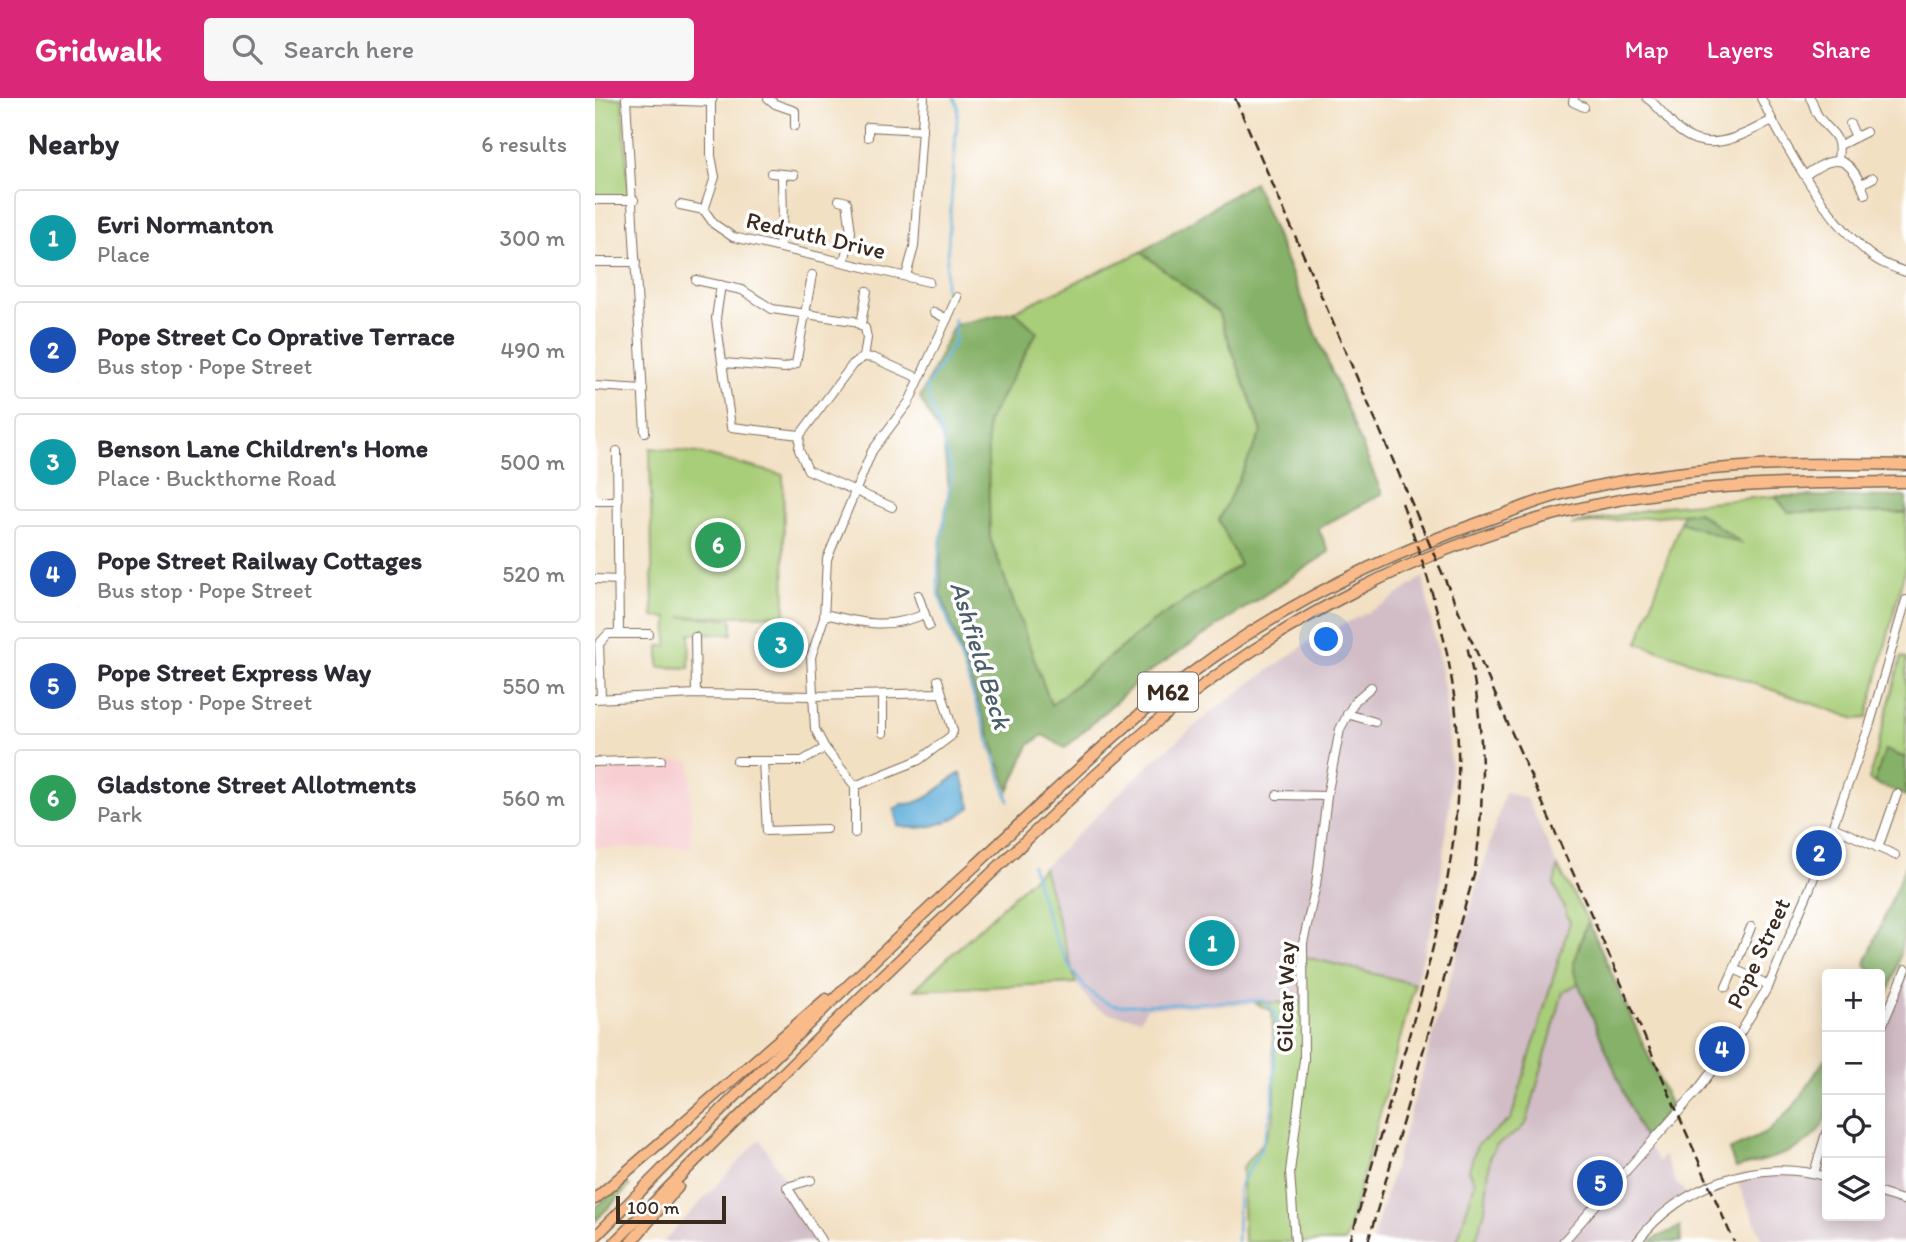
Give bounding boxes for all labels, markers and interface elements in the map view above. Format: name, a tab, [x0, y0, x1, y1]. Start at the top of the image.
search box	[204, 18, 694, 81]
text: Gridwalk	[35, 30, 162, 69]
icon: search	[228, 30, 266, 68]
text: Search here	[284, 33, 414, 65]
text: Map	[1625, 35, 1669, 64]
text: Layers	[1707, 35, 1774, 64]
text: Share	[1812, 35, 1871, 64]
text: Nearby	[28, 125, 119, 162]
text: 6 results	[481, 130, 567, 158]
street label: Redruth Drive	[743, 205, 889, 265]
text: Evri Normanton	[97, 208, 274, 240]
text: 1	[48, 224, 58, 252]
text: 300 m	[500, 224, 565, 252]
text: Place	[97, 240, 150, 268]
text: Pope Street Co Oprative Terrace	[97, 320, 455, 352]
text: 2	[47, 336, 59, 364]
text: 490 m	[500, 336, 565, 364]
text: Bus stop · Pope Street	[97, 352, 312, 380]
text: Benson Lane Children's Home	[97, 432, 428, 464]
text: 3	[47, 448, 59, 476]
text: 500 m	[500, 448, 565, 476]
text: Place · Buckthorne Road	[97, 464, 336, 492]
pin: 6	[695, 519, 741, 571]
text: Pope Street Railway Cottages	[97, 544, 422, 576]
text: 4	[46, 560, 60, 588]
text: 520 m	[502, 560, 565, 588]
text: Bus stop · Pope Street	[97, 576, 312, 604]
water label: Ashfield Beck	[943, 577, 1019, 734]
pin: 3	[758, 619, 804, 671]
your location	[1309, 622, 1343, 656]
text: Pope Street Express Way	[97, 656, 371, 688]
text: 5	[47, 672, 59, 700]
text: 550 m	[502, 672, 565, 700]
road number: M62	[1138, 672, 1198, 712]
text: Bus stop · Pope Street	[97, 688, 312, 716]
text: Gladstone Street Allotments	[97, 768, 416, 800]
text: 6	[47, 784, 59, 812]
text: 560 m	[502, 784, 565, 812]
text: Park	[97, 800, 142, 828]
pin: 2	[1796, 827, 1842, 879]
street label: Pope Street	[1720, 893, 1796, 1013]
pin: 1	[1189, 917, 1235, 969]
street label: Gilcar Way	[1270, 941, 1300, 1053]
map controls	[1822, 969, 1885, 1221]
button: +	[1822, 969, 1885, 1032]
pin: 4	[1699, 1023, 1745, 1075]
button: −	[1822, 1032, 1885, 1095]
button: locate	[1822, 1095, 1885, 1158]
pin: 5	[1577, 1157, 1623, 1209]
button: layers	[1822, 1158, 1885, 1221]
scale bar	[616, 1193, 726, 1225]
text: 100 m	[627, 1196, 679, 1219]

